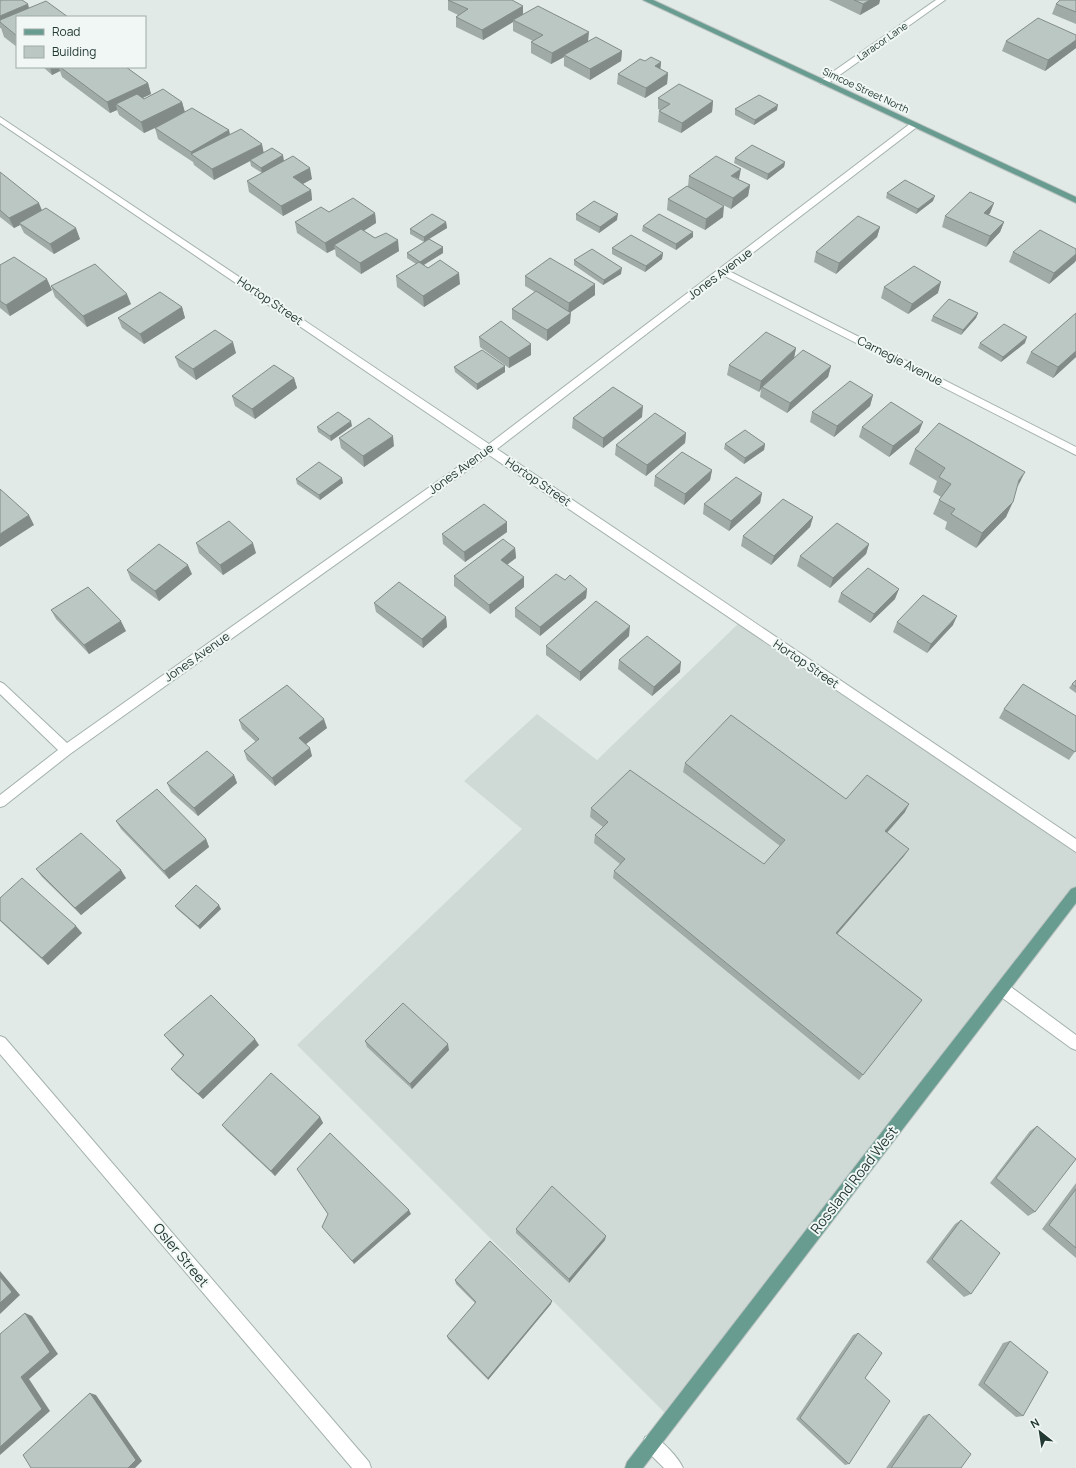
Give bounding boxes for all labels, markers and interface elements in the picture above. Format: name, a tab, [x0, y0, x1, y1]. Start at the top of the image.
legend	[16, 16, 146, 68]
street label: Laracor Lane	[854, 18, 910, 64]
text: Road	[52, 23, 80, 40]
text: Building	[52, 43, 96, 60]
street label: Simcoe Street North	[821, 64, 912, 116]
street label: Jones Avenue	[684, 244, 755, 303]
street label: Hortop Street	[234, 272, 307, 329]
street label: Carnegie Avenue	[854, 332, 946, 389]
street label: Jones Avenue	[425, 439, 497, 498]
street label: Hortop Street	[502, 453, 575, 510]
street label: Jones Avenue	[160, 628, 233, 686]
street label: Hortop Street	[770, 635, 843, 692]
street label: Rossland Road West	[806, 1122, 902, 1237]
street label: Osler Street	[149, 1219, 214, 1291]
north arrow	[1020, 1412, 1060, 1452]
text: N	[1028, 1414, 1042, 1431]

